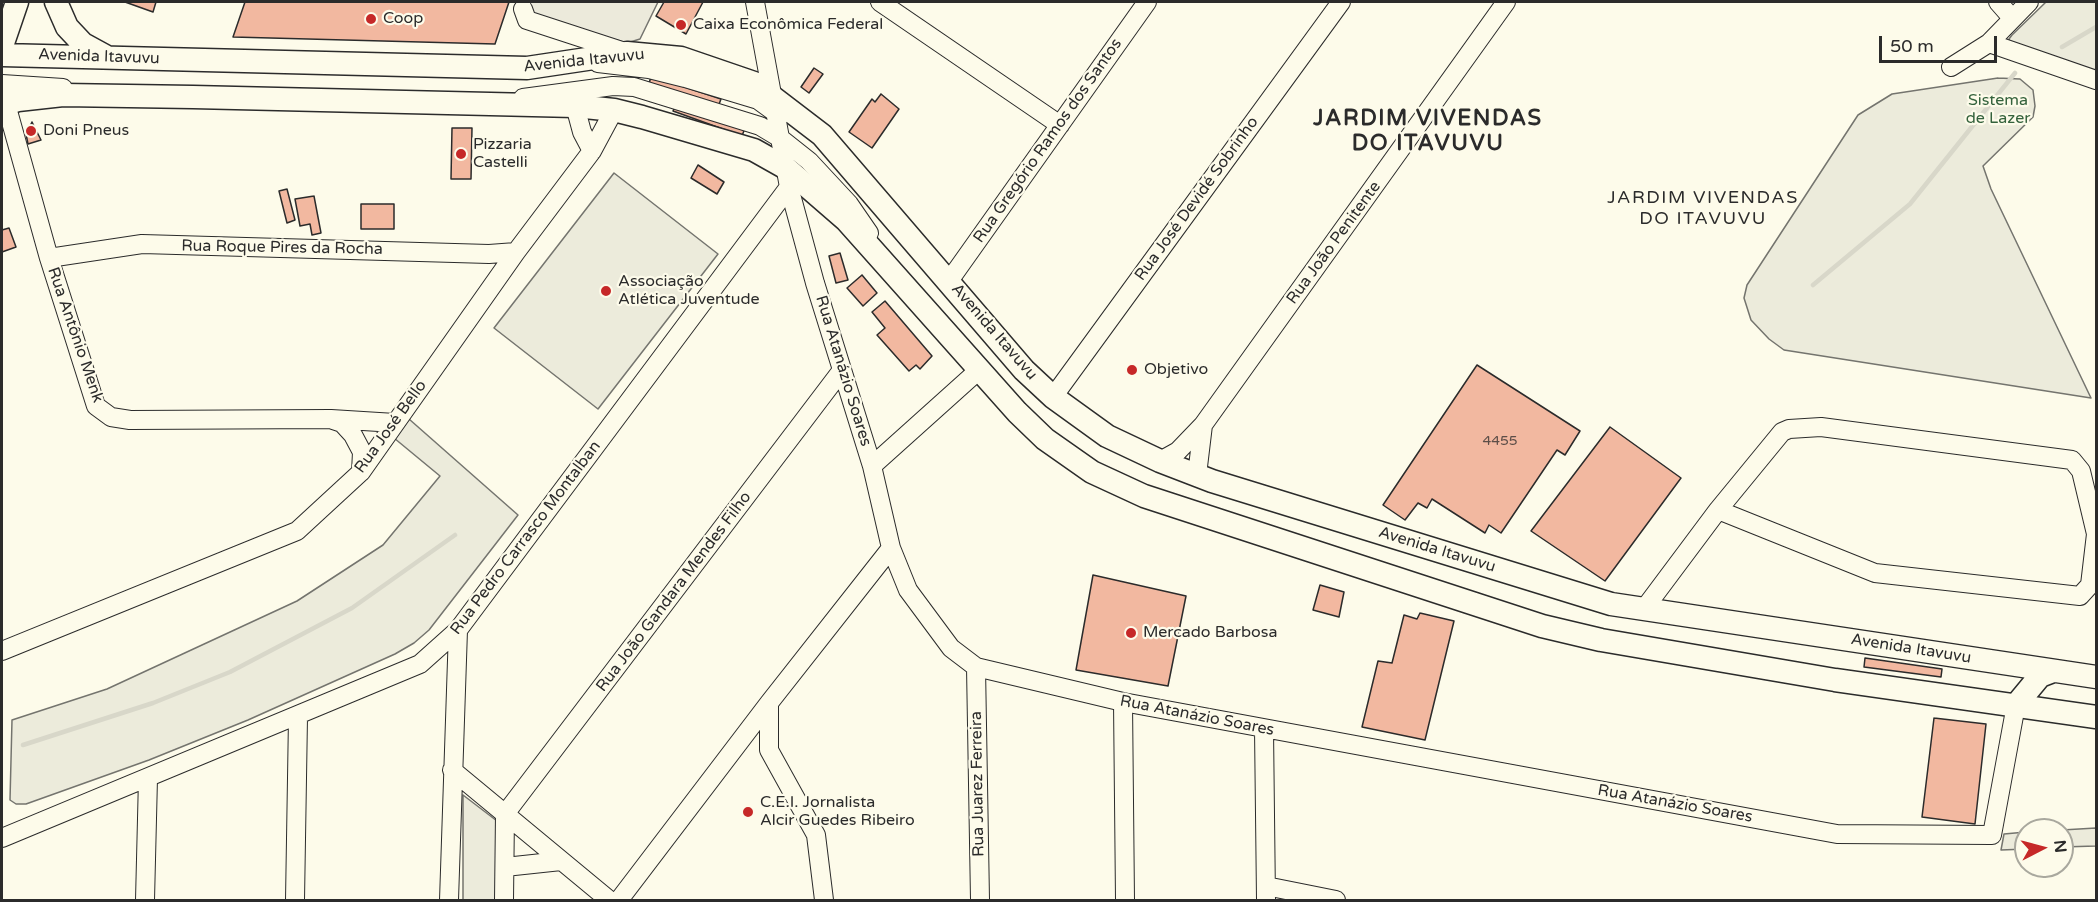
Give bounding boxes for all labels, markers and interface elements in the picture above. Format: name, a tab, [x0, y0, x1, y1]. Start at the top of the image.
place label: Coop	[383, 9, 423, 29]
marker: Coop	[364, 12, 378, 26]
place label: Caixa Econômica Federal	[693, 15, 883, 35]
marker: Caixa Econômica Federal	[674, 18, 688, 32]
scale bar	[1882, 24, 2000, 62]
street label: Rua Gregório Ramos dos Santos	[970, 35, 1126, 247]
text: 50 m	[1890, 35, 1934, 57]
street label: Avenida Itavuvu	[38, 45, 160, 69]
street label: Avenida Itavuvu	[523, 45, 645, 77]
park label: Sistema de Lazer	[1966, 91, 2030, 129]
district label: JARDIM VIVENDAS DO ITAVUVU	[1313, 106, 1543, 158]
street label: Rua José Devidé Sobrinho	[1131, 113, 1263, 285]
place label: Doni Pneus	[43, 121, 129, 141]
marker: Doni Pneus	[24, 124, 38, 138]
place label: Pizzaria Castelli	[473, 135, 532, 173]
marker: Pizzaria Castelli	[454, 147, 468, 161]
street label: Rua João Penitente	[1283, 178, 1385, 308]
district label: JARDIM VIVENDAS DO ITAVUVU	[1607, 187, 1799, 230]
street label: Rua Roque Pires da Rocha	[181, 237, 383, 259]
street label: Rua Antônio Menk	[43, 265, 107, 405]
place label: Associação Atlética Juventude	[618, 272, 760, 310]
street label: Avenida Itavuvu	[947, 280, 1041, 384]
marker: Associação Atlética Juventude	[599, 284, 613, 298]
street label: Rua Atanázio Soares	[811, 293, 875, 449]
place label: Objetivo	[1144, 360, 1208, 380]
marker: Objetivo	[1125, 363, 1139, 377]
street label: Rua José Bello	[351, 377, 431, 477]
house number: 4455	[1482, 433, 1518, 449]
street label: Rua Pedro Carrasco Montalban	[447, 437, 605, 639]
street label: Rua João Gandara Mendes Filho	[592, 488, 756, 696]
street label: Avenida Itavuvu	[1376, 523, 1498, 577]
place label: Mercado Barbosa	[1143, 623, 1277, 643]
marker: Mercado Barbosa	[1124, 626, 1138, 640]
street label: Avenida Itavuvu	[1849, 630, 1973, 668]
street label: Rua Atanázio Soares	[1118, 692, 1276, 740]
street label: Rua Juarez Ferreira	[967, 711, 989, 857]
street label: Rua Atanázio Soares	[1596, 781, 1754, 827]
place label: C.E.I. Jornalista Alcir Guedes Ribeiro	[760, 793, 915, 831]
marker: C.E.I. Jornalista Alcir Guedes Ribeiro	[741, 805, 755, 819]
north arrow	[2014, 818, 2074, 878]
text: N	[2049, 839, 2071, 854]

